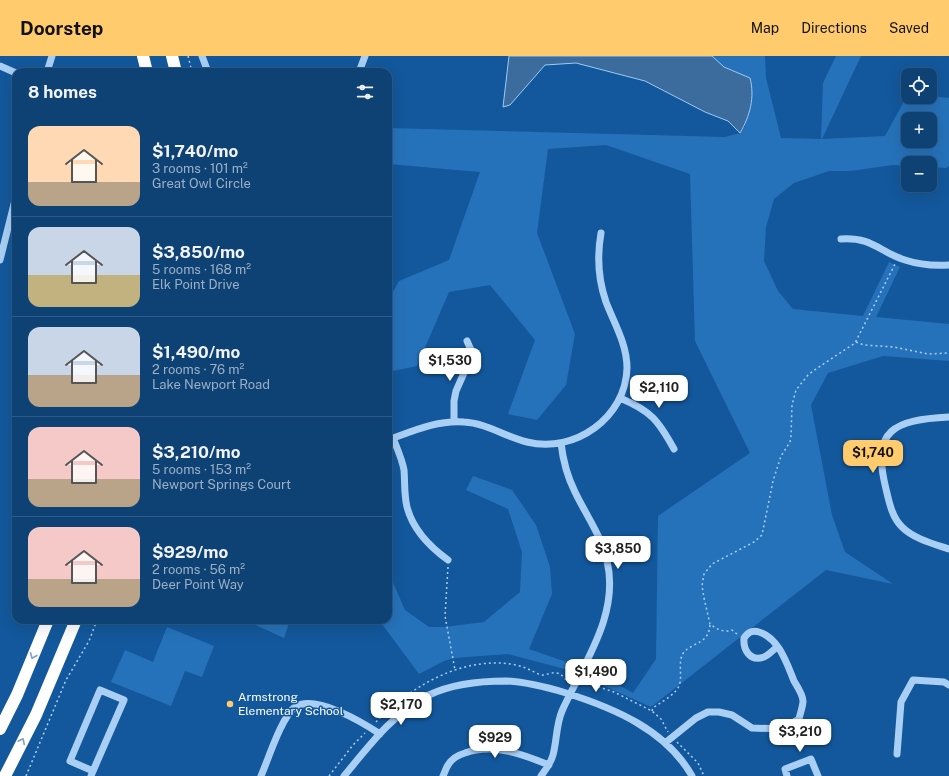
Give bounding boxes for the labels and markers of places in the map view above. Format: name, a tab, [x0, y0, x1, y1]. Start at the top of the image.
pin: $1,530	[417, 348, 483, 382]
pin: $2,110	[626, 375, 692, 409]
pin: $1,740	[840, 440, 906, 474]
pin: $3,850	[585, 536, 651, 570]
pin: $1,490	[563, 659, 629, 693]
place label: Armstrong Elementary School	[238, 690, 344, 718]
pin: $2,170	[368, 692, 434, 726]
marker: Armstrong Elementary School	[225, 699, 235, 709]
pin: $3,210	[767, 719, 833, 753]
pin: $929	[471, 725, 519, 759]

